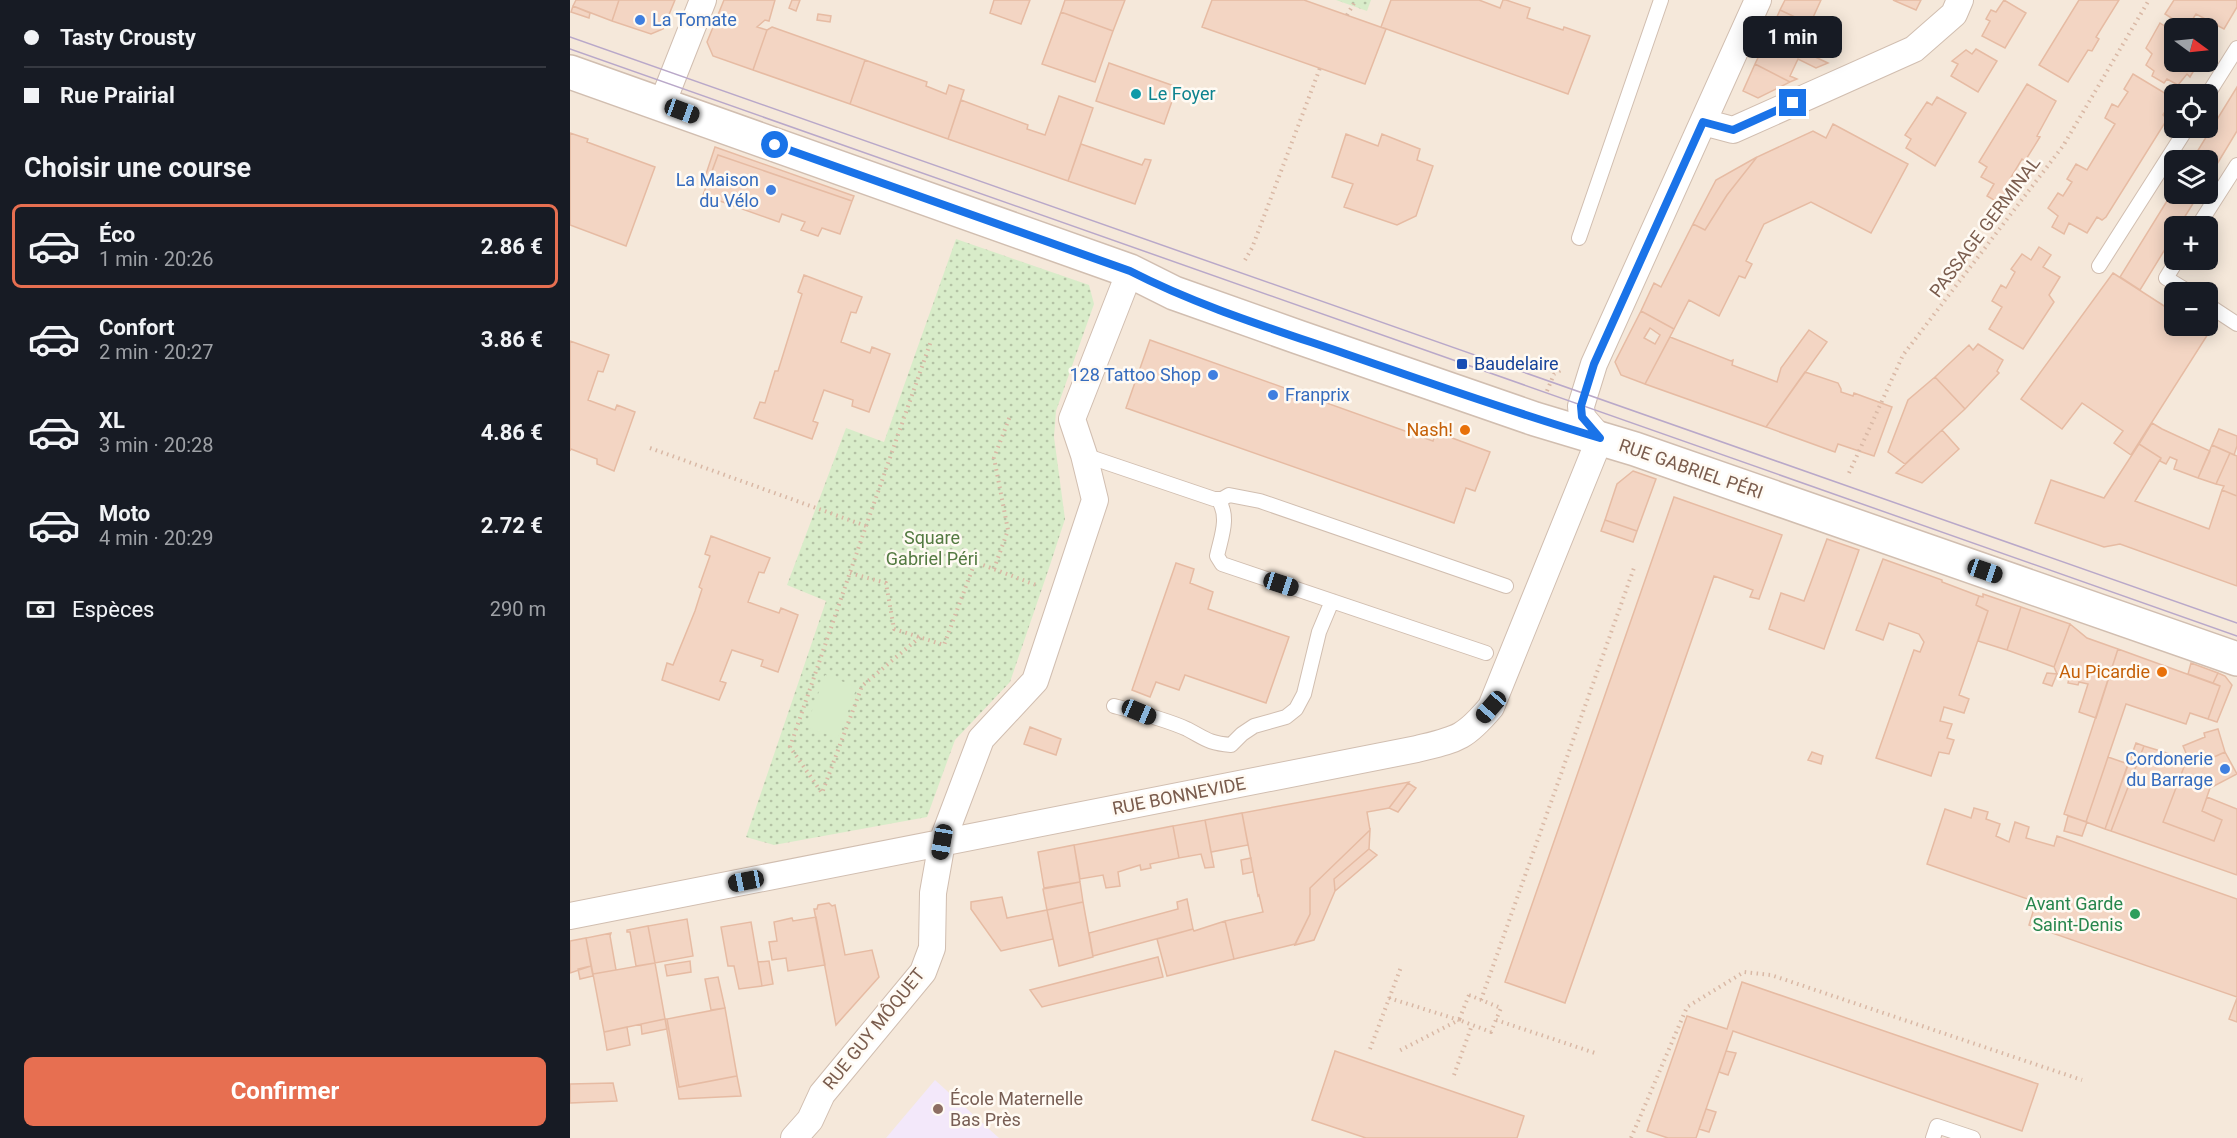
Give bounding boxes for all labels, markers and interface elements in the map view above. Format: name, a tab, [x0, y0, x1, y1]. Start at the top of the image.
place label: La Tomate	[652, 9, 737, 30]
marker: La Tomate	[633, 13, 647, 27]
callout: 1 min	[1744, 16, 1842, 58]
north arrow	[2164, 18, 2218, 72]
map controls	[2164, 18, 2218, 336]
text: Tasty Crousty	[60, 25, 196, 50]
text: 1 min	[1767, 25, 1818, 49]
text: Rue Prairial	[60, 83, 175, 108]
place label: Le Foyer	[1148, 83, 1216, 104]
button: locate	[2164, 84, 2218, 138]
marker: Le Foyer	[1129, 87, 1143, 101]
route end	[1779, 89, 1806, 116]
car	[662, 96, 702, 126]
route start	[761, 131, 788, 158]
button: layers	[2164, 150, 2218, 204]
text: Choisir une course	[24, 152, 251, 184]
street label: PASSAGE GERMINAL	[1925, 152, 2044, 301]
place label: La Maison du Vélo	[676, 169, 759, 211]
marker: La Maison du Vélo	[764, 183, 778, 197]
button: +	[2164, 216, 2218, 270]
icon: car	[27, 219, 81, 273]
text: Éco	[99, 222, 135, 247]
text: 2.86 €	[481, 234, 543, 259]
text: 1 min · 20:26	[99, 247, 214, 271]
button: −	[2164, 282, 2218, 336]
icon: car	[27, 312, 81, 366]
text: Confort	[99, 315, 174, 340]
text: 3.86 €	[481, 327, 543, 352]
text: 2 min · 20:27	[99, 340, 214, 364]
place label: Baudelaire	[1474, 353, 1559, 374]
marker: Baudelaire	[1455, 357, 1469, 371]
place label: 128 Tattoo Shop	[1069, 364, 1201, 385]
marker: 128 Tattoo Shop	[1206, 368, 1220, 382]
place label: Franprix	[1285, 384, 1350, 405]
marker: Franprix	[1266, 388, 1280, 402]
icon: car	[27, 405, 81, 459]
text: XL	[99, 408, 125, 433]
place label: Nash!	[1407, 419, 1453, 440]
text: 4.86 €	[481, 420, 543, 445]
marker: Nash!	[1458, 423, 1472, 437]
text: 3 min · 20:28	[99, 433, 214, 457]
street label: RUE GABRIEL PÉRI	[1617, 434, 1766, 503]
icon: car	[27, 498, 81, 552]
text: Moto	[99, 501, 150, 526]
text: 2.72 €	[481, 513, 543, 538]
text: 4 min · 20:29	[99, 526, 214, 550]
park label: Square Gabriel Péri	[886, 527, 978, 569]
car	[1965, 557, 2005, 585]
car	[1261, 570, 1301, 598]
icon: cash	[24, 593, 57, 626]
text: Espèces	[72, 597, 154, 622]
text: 290 m	[490, 597, 546, 621]
place label: Au Picardie	[2059, 661, 2150, 682]
marker: Au Picardie	[2155, 665, 2169, 679]
car	[1472, 688, 1510, 726]
car	[1119, 697, 1159, 727]
place label: Cordonerie du Barrage	[2125, 748, 2213, 790]
marker: Cordonerie du Barrage	[2218, 762, 2232, 776]
street label: RUE BONNEVIDE	[1110, 772, 1247, 819]
car	[930, 823, 954, 861]
car	[727, 869, 765, 893]
place label: Avant Garde Saint-Denis	[2025, 893, 2123, 935]
marker: Avant Garde Saint-Denis	[2128, 907, 2142, 921]
street label: RUE GUY MÔQUET	[818, 964, 929, 1094]
button: Confirmer	[24, 1057, 546, 1126]
place label: École Maternelle Bas Près	[950, 1088, 1083, 1130]
marker: École Maternelle Bas Près	[931, 1102, 945, 1116]

